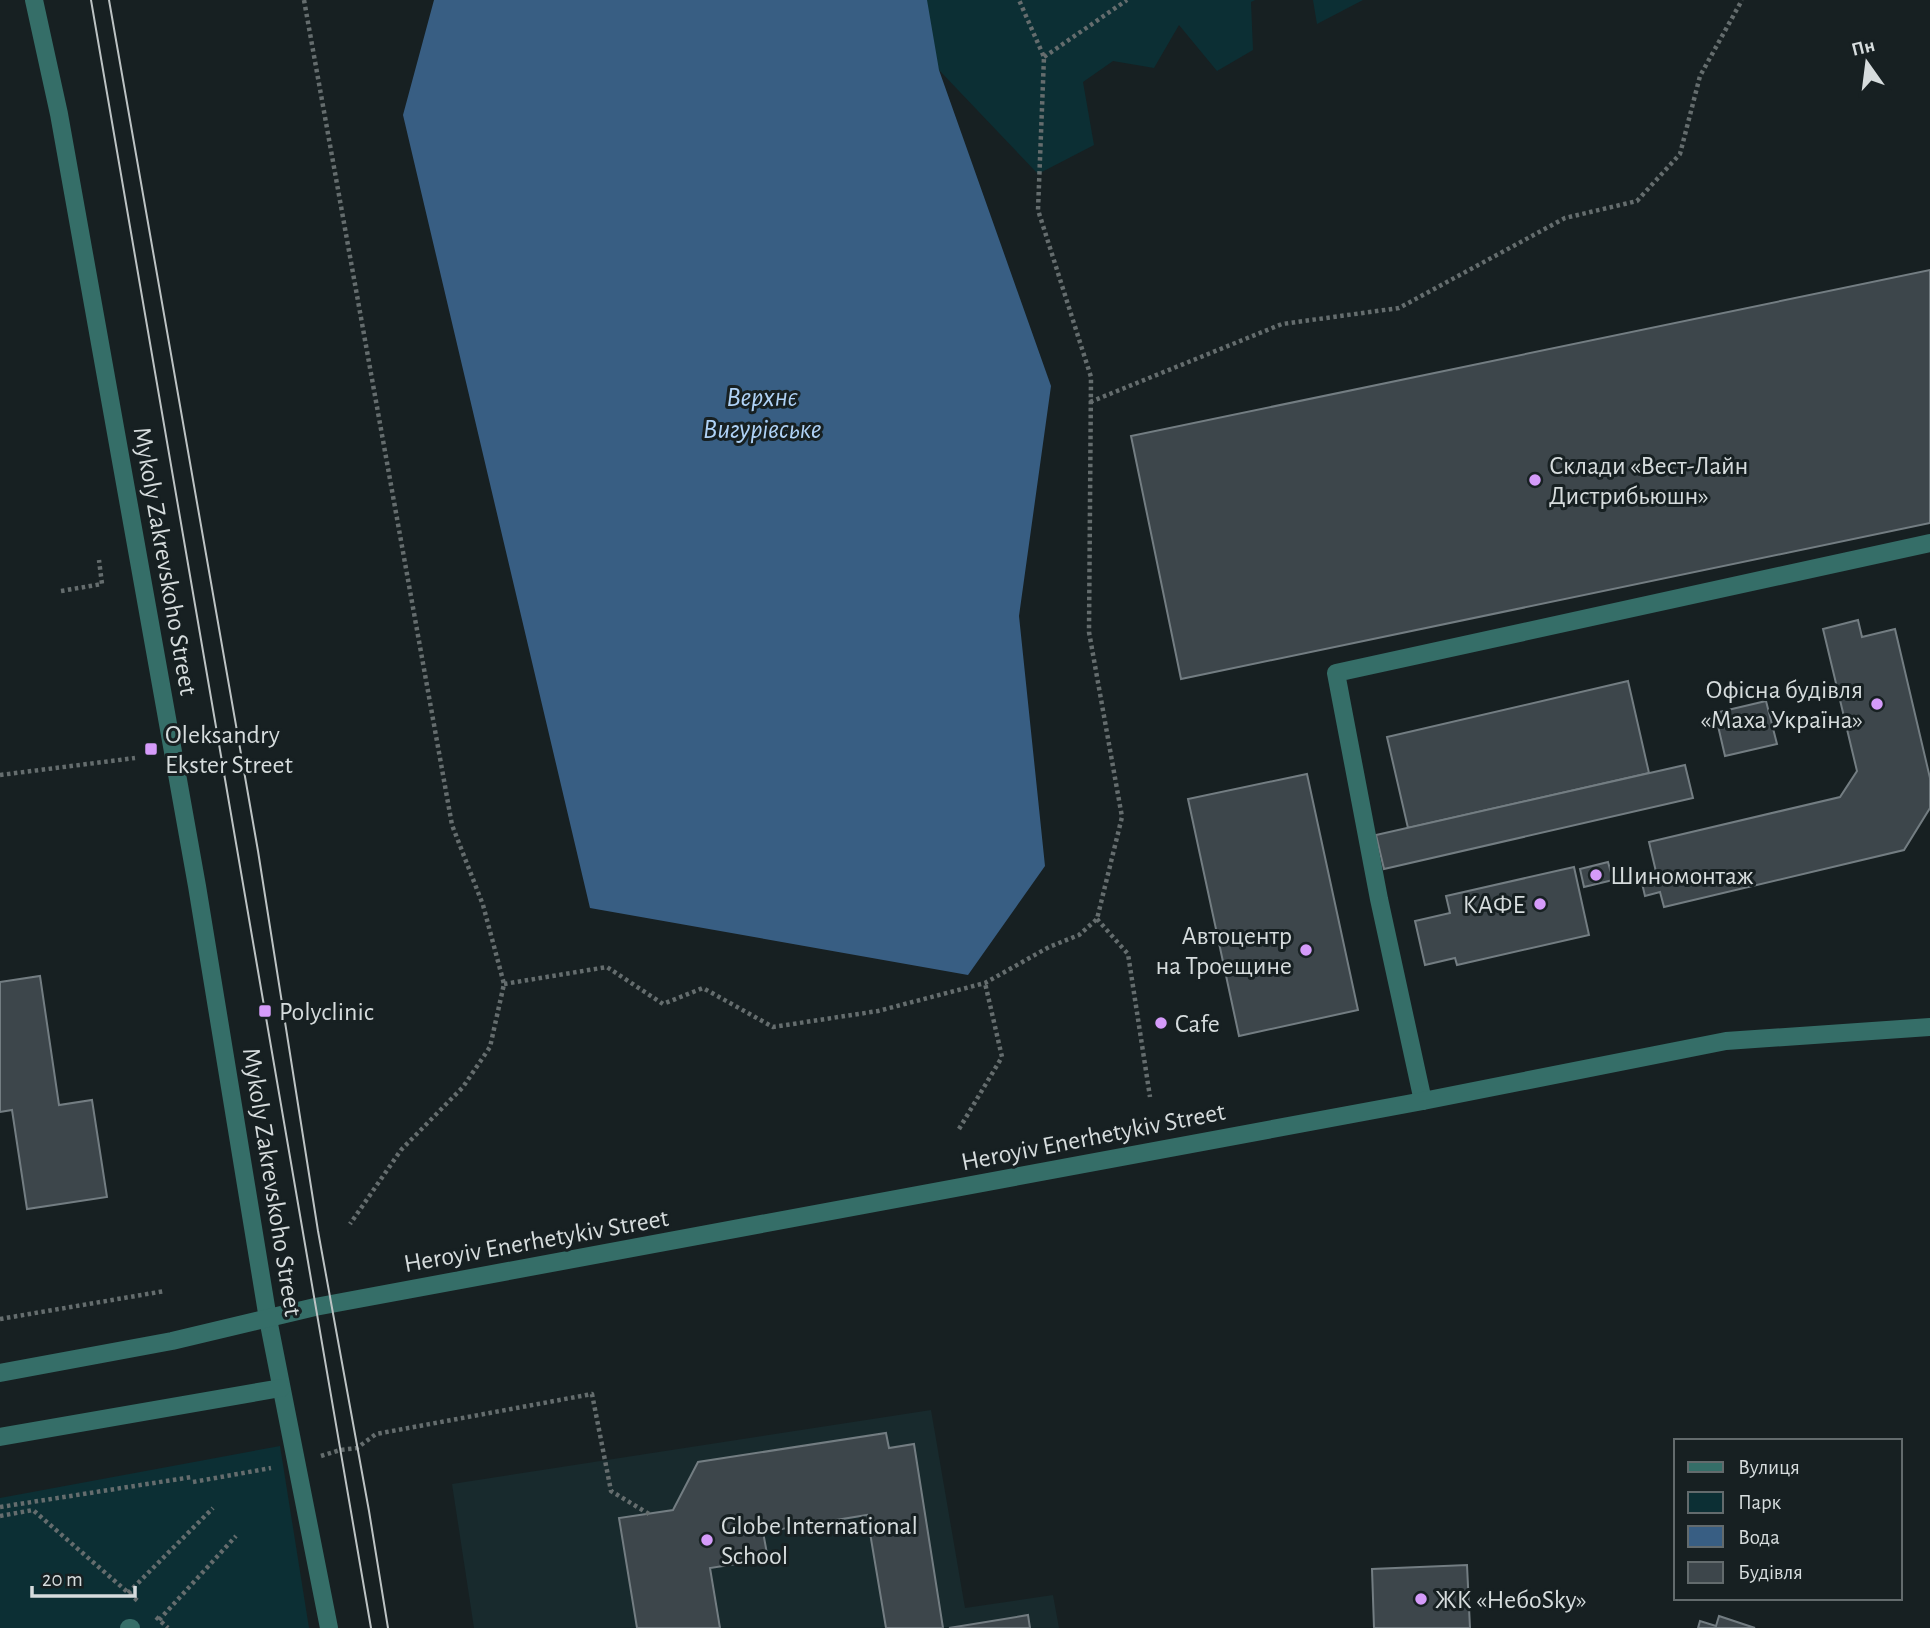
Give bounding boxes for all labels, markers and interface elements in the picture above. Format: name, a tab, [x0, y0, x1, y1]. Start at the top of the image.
north arrow	[1832, 28, 1902, 98]
text: Пн	[1850, 36, 1877, 60]
water label: Верхнє Вигурівське	[703, 384, 821, 444]
street label: Mykoly Zakrevskoho Street	[129, 425, 201, 697]
place label: Склади «Вест-Лайн Дистрибьюшн»	[1549, 453, 1749, 509]
marker: Склади «Вест-Лайн Дистрибьюшн»	[1527, 472, 1543, 488]
place label: Офісна будівля «Маха Україна»	[1700, 677, 1863, 733]
marker: Офісна будівля «Маха Україна»	[1869, 696, 1885, 712]
place label: Oleksandry Ekster Street	[165, 722, 293, 778]
marker: Oleksandry Ekster Street	[143, 741, 159, 757]
place label: Шиномонтаж	[1610, 863, 1754, 889]
marker: Шиномонтаж	[1588, 867, 1604, 883]
place label: КАФЕ	[1463, 892, 1526, 918]
marker: КАФЕ	[1532, 896, 1548, 912]
place label: Автоцентр на Троещине	[1155, 923, 1292, 979]
marker: Автоцентр на Троещине	[1298, 942, 1314, 958]
place label: Polyclinic	[279, 999, 374, 1025]
marker: Polyclinic	[257, 1003, 273, 1019]
place label: Cafe	[1175, 1011, 1220, 1037]
marker: Cafe	[1153, 1015, 1169, 1031]
street label: Mykoly Zakrevskoho Street	[238, 1046, 306, 1318]
street label: Heroyiv Enerhetykiv Street	[959, 1099, 1227, 1175]
street label: Heroyiv Enerhetykiv Street	[402, 1205, 671, 1277]
legend	[1674, 1439, 1902, 1600]
text: Вулиця	[1738, 1457, 1800, 1478]
text: Парк	[1738, 1492, 1782, 1513]
place label: Globe International School	[721, 1513, 918, 1569]
text: Вода	[1738, 1527, 1780, 1548]
marker: Globe International School	[699, 1532, 715, 1548]
scale bar	[32, 1554, 135, 1598]
text: Будівля	[1738, 1562, 1803, 1583]
text: 20 m	[42, 1569, 83, 1590]
place label: ЖК «НебоSky»	[1435, 1587, 1587, 1613]
marker: ЖК «НебоSky»	[1413, 1591, 1429, 1607]

